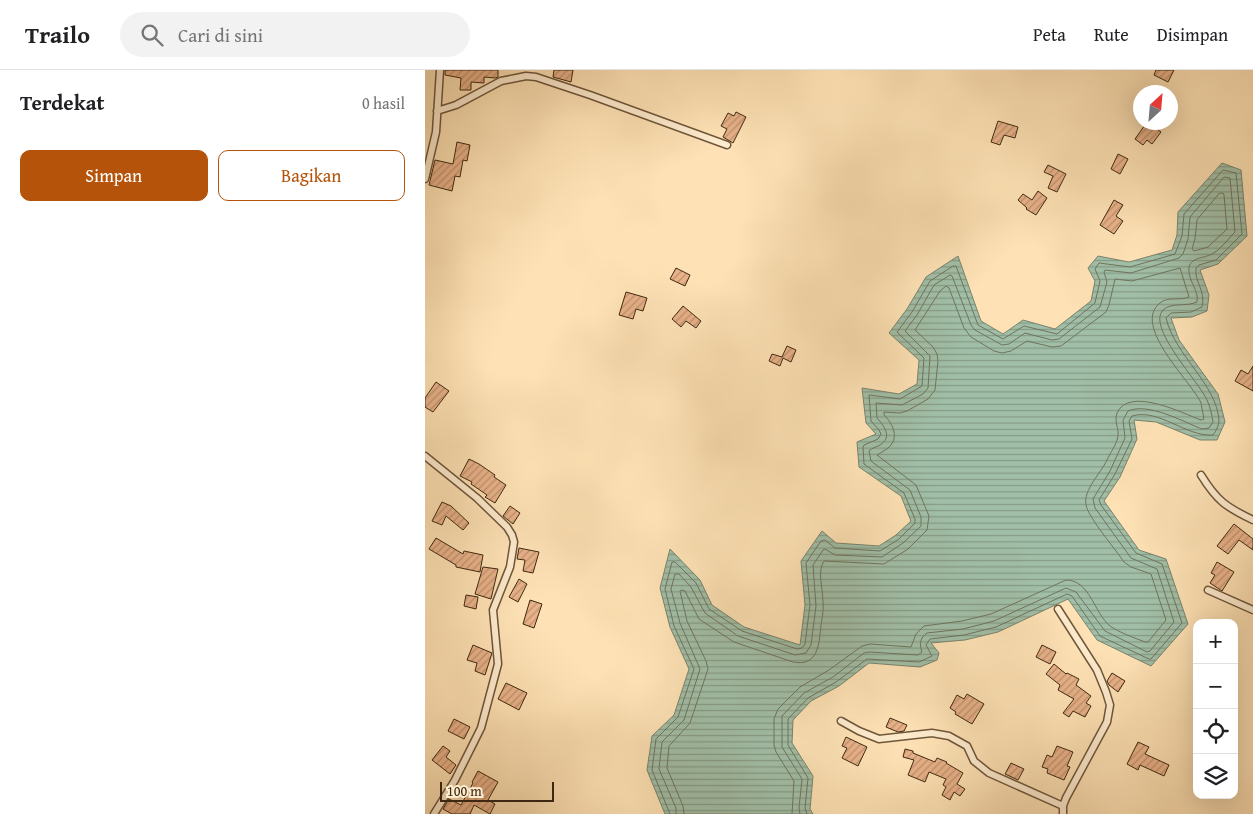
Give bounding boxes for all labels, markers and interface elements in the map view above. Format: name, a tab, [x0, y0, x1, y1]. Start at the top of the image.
search box	[120, 12, 470, 57]
text: Trailo	[25, 17, 90, 52]
icon: search	[138, 21, 166, 49]
text: Cari di sini	[178, 21, 263, 49]
text: Peta	[1033, 21, 1066, 48]
text: Rute	[1094, 21, 1129, 48]
text: Disimpan	[1157, 21, 1228, 48]
north arrow	[1133, 85, 1178, 130]
text: Terdekat	[20, 87, 104, 118]
text: 0 hasil	[362, 91, 405, 115]
button: Simpan	[20, 150, 208, 201]
button: Bagikan	[218, 150, 405, 201]
map controls	[1193, 619, 1238, 799]
button: +	[1193, 619, 1238, 664]
button: −	[1193, 664, 1238, 709]
button: locate	[1193, 709, 1238, 754]
button: layers	[1193, 754, 1238, 799]
scale bar	[440, 779, 554, 802]
text: 100 m	[447, 781, 482, 801]

